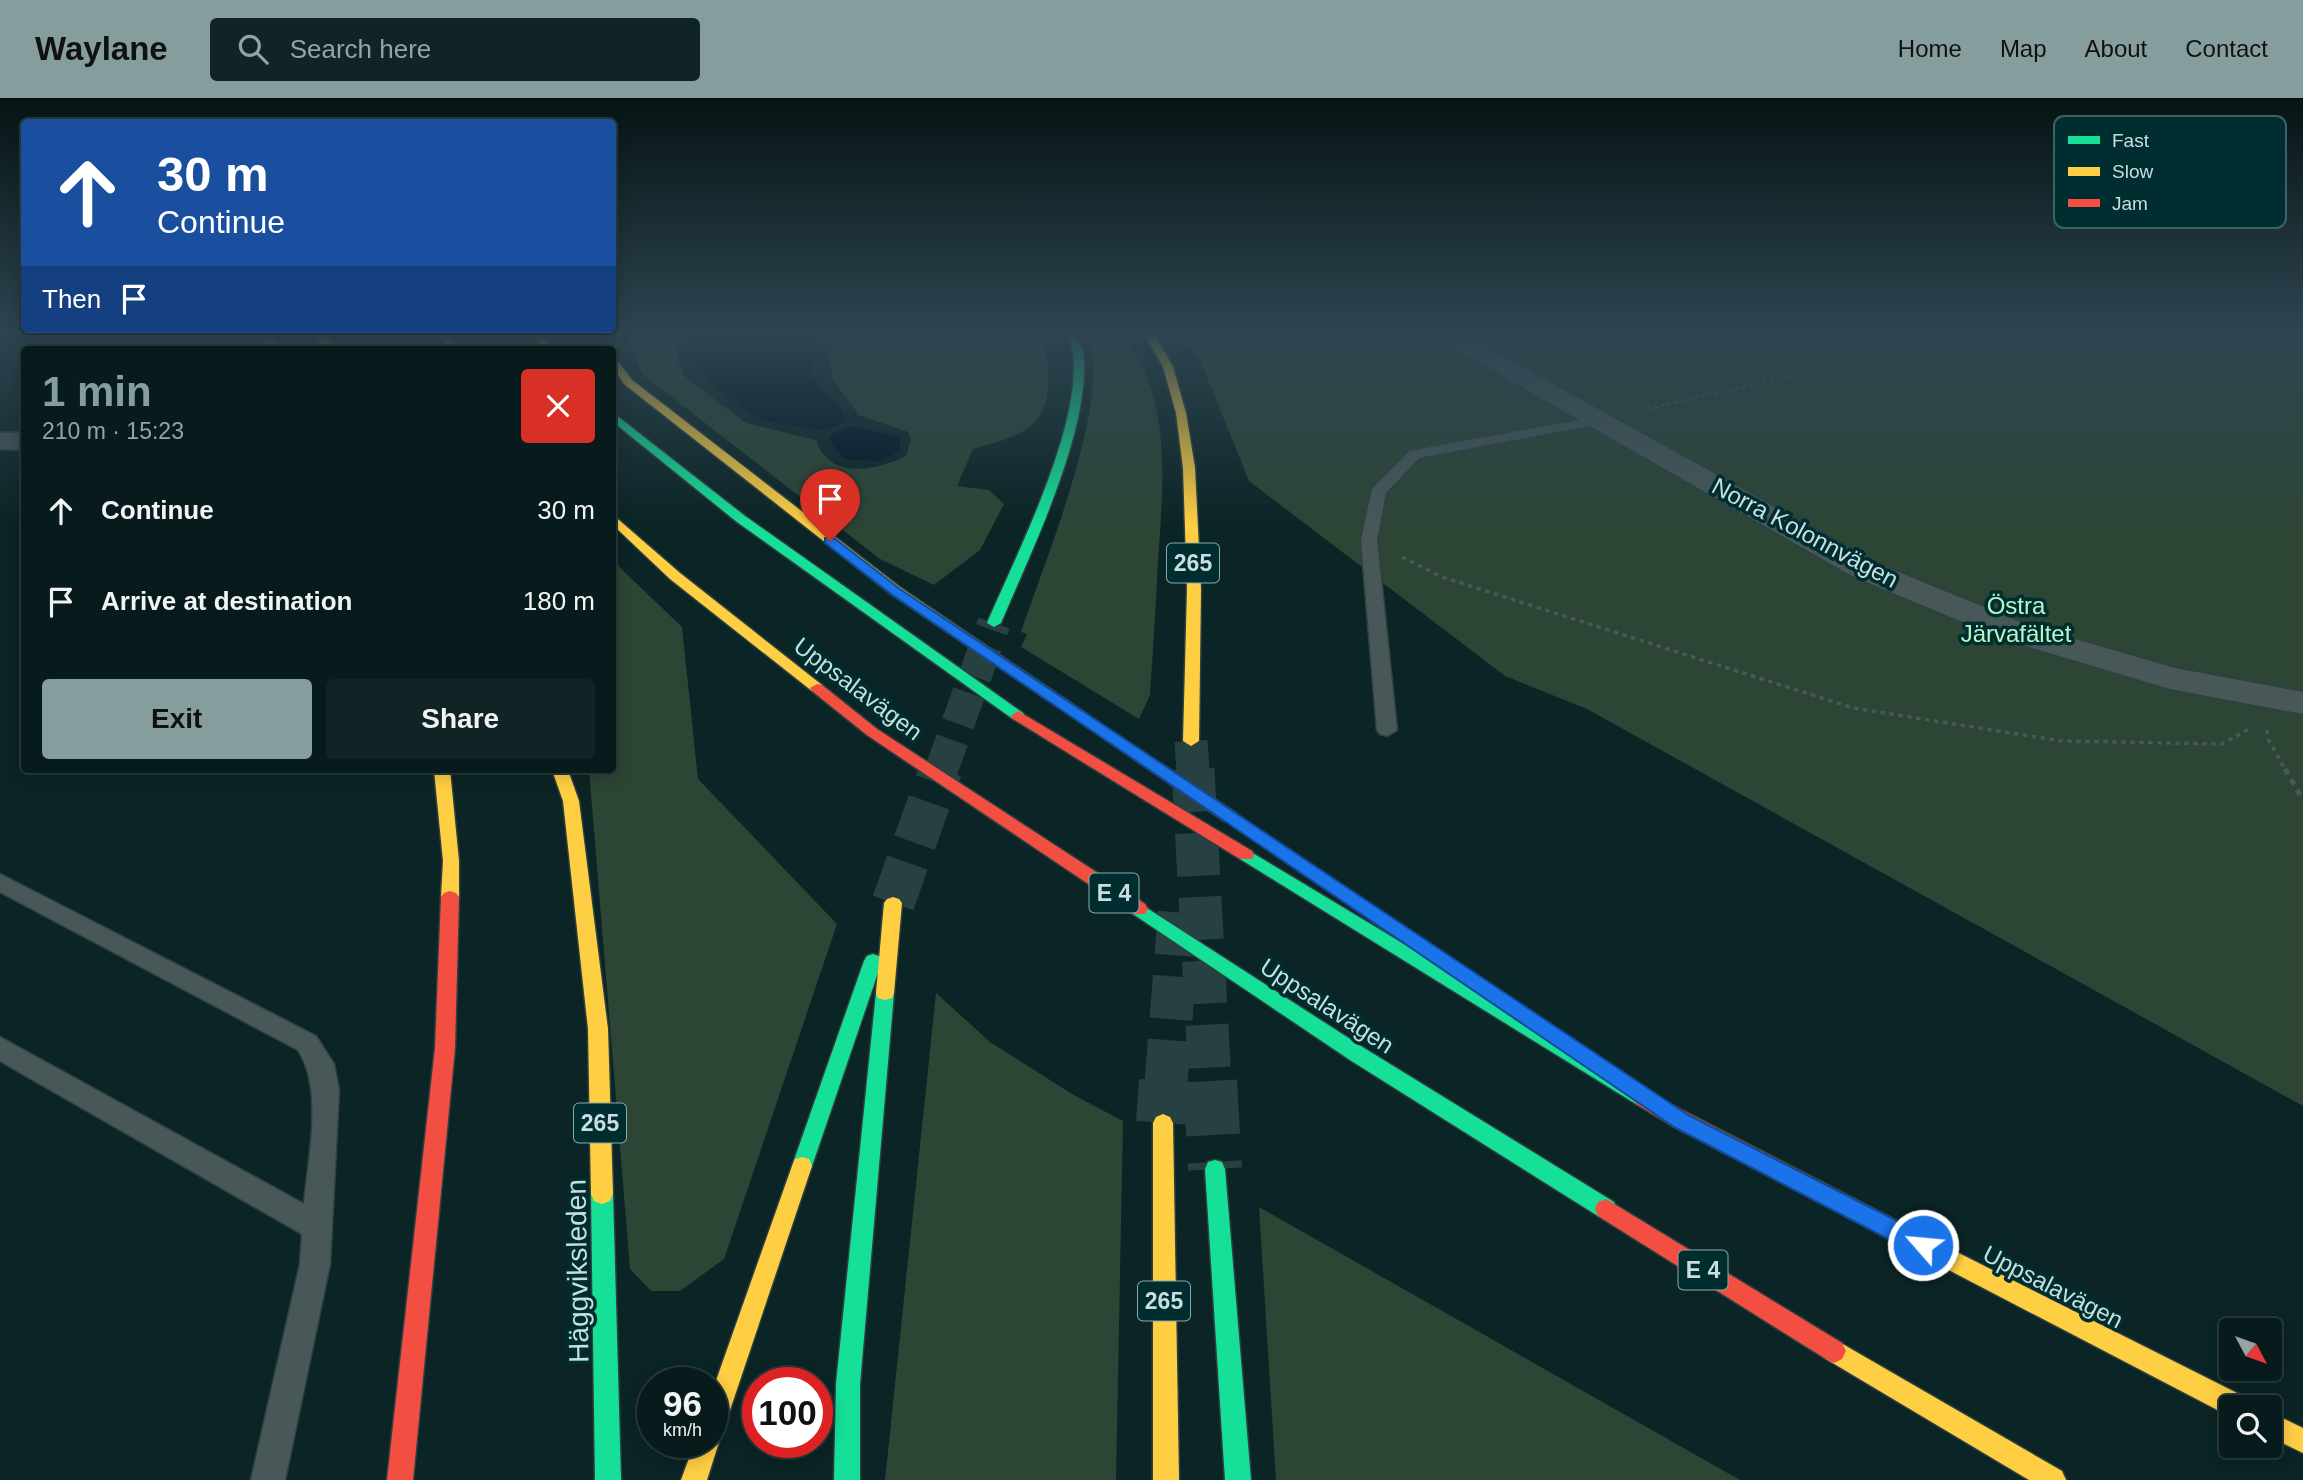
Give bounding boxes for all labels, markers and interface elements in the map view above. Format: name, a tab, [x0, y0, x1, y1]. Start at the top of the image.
search box	[210, 18, 700, 81]
text: Waylane	[35, 30, 168, 67]
icon: search	[234, 30, 272, 68]
text: Search here	[290, 34, 431, 64]
text: Home	[1898, 35, 1962, 62]
text: Map	[2000, 35, 2047, 62]
text: About	[2085, 35, 2147, 62]
text: Contact	[2185, 35, 2268, 62]
legend	[2054, 116, 2286, 228]
text: Fast	[2112, 130, 2150, 151]
icon: ahead	[42, 147, 133, 238]
text: 30 m	[157, 147, 269, 201]
text: Slow	[2112, 161, 2153, 182]
text: Jam	[2112, 193, 2148, 214]
text: Continue	[157, 204, 285, 240]
icon: arrive	[115, 280, 153, 318]
text: Then	[42, 284, 101, 314]
text: 1 min	[42, 368, 152, 415]
button: close	[521, 369, 595, 443]
text: 210 m · 15:23	[42, 418, 184, 444]
pin	[800, 469, 860, 541]
street label: Norra Kolonnvägen	[1708, 472, 1903, 593]
icon: arrive	[811, 480, 849, 518]
icon: ahead	[42, 492, 80, 530]
text: Continue	[101, 495, 214, 525]
text: 30 m	[537, 495, 595, 525]
road number: 265	[1167, 544, 1219, 583]
icon: arrive	[42, 583, 80, 621]
text: Arrive at destination	[101, 586, 352, 616]
text: 180 m	[523, 586, 595, 616]
park label: Östra Järvafältet	[1961, 592, 2072, 647]
street label: Uppsalavägen	[789, 632, 928, 746]
button: Exit	[42, 679, 312, 759]
button: Share	[326, 679, 595, 759]
road number: E 4	[1090, 874, 1138, 912]
street label: Uppsalavägen	[1256, 952, 1399, 1059]
road number: 265	[574, 1104, 626, 1142]
street label: Häggviksleden	[560, 1179, 595, 1363]
position arrow	[1886, 1208, 1960, 1282]
street label: Uppsalavägen	[1979, 1240, 2128, 1333]
road number: E 4	[1678, 1250, 1728, 1289]
road number: 265	[1138, 1282, 1190, 1320]
north arrow	[2219, 1318, 2282, 1381]
map controls	[2219, 1318, 2282, 1458]
speed limit sign: 100	[742, 1367, 833, 1458]
text: 96	[663, 1384, 702, 1423]
button: search	[2219, 1395, 2282, 1458]
text: km/h	[663, 1420, 702, 1440]

